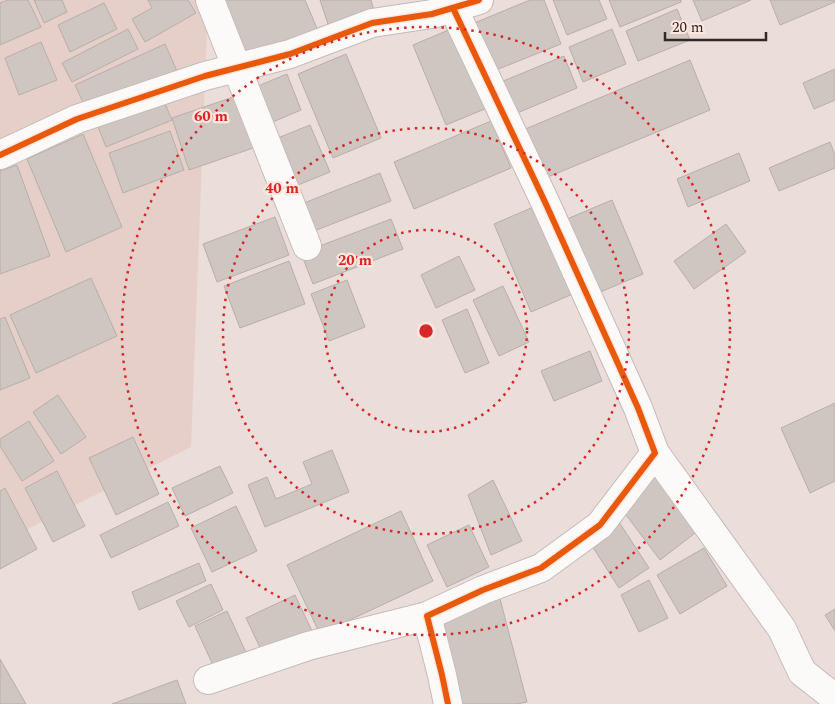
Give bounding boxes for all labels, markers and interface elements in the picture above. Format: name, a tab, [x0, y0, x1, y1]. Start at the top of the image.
scale bar	[665, 10, 766, 42]
text: 20 m	[672, 16, 704, 39]
text: 60 m	[194, 105, 229, 128]
text: 40 m	[265, 177, 300, 200]
text: 20 m	[338, 249, 373, 272]
centre of rings	[417, 322, 435, 340]

